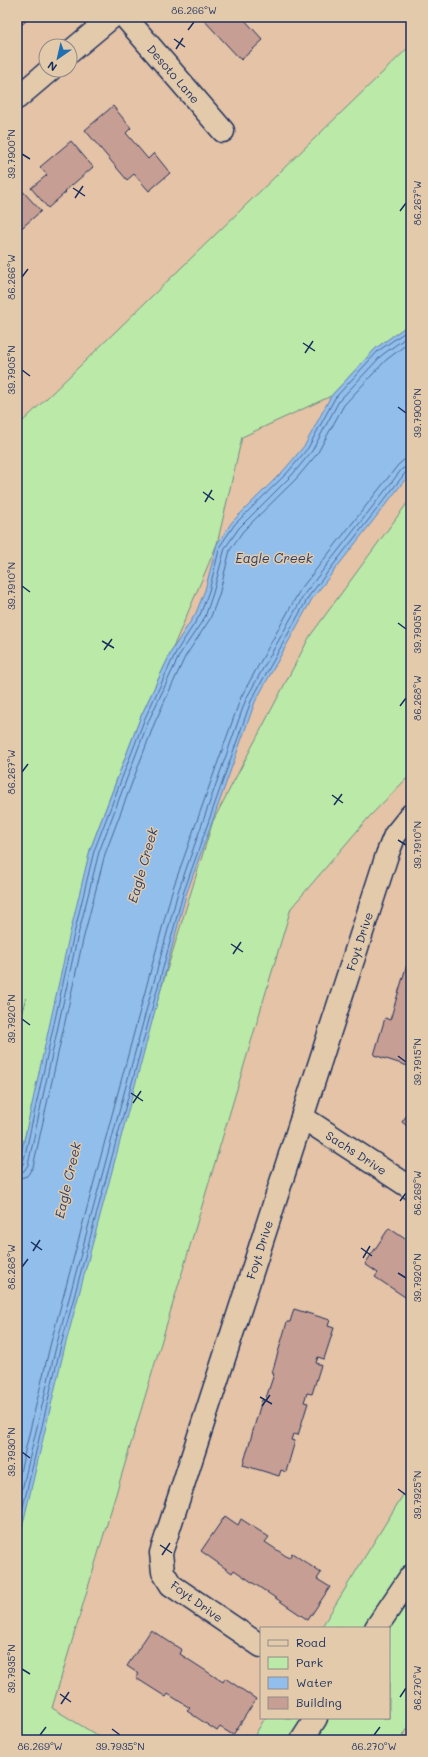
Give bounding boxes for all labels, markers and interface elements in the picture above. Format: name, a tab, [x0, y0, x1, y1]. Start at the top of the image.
text: 86.266°W	[171, 3, 217, 17]
north arrow	[38, 38, 78, 78]
street label: Desoto Lane	[144, 41, 204, 107]
text: N	[44, 58, 60, 75]
text: 39.7900°N	[4, 129, 18, 179]
text: 86.267°W	[410, 180, 424, 225]
text: 86.266°W	[4, 254, 18, 300]
text: 39.7905°N	[4, 345, 18, 395]
text: 39.7900°N	[410, 388, 424, 438]
water label: Eagle Creek	[235, 549, 314, 566]
text: 39.7910°N	[4, 562, 18, 610]
text: 39.7905°N	[410, 604, 424, 654]
text: 86.268°W	[410, 675, 424, 721]
text: 86.267°W	[4, 749, 18, 794]
text: 39.7910°N	[410, 821, 424, 869]
water label: Eagle Creek	[123, 824, 161, 905]
street label: Foyt Drive	[342, 910, 376, 973]
text: 39.7920°N	[4, 994, 18, 1044]
text: 39.7915°N	[410, 1038, 424, 1086]
street label: Sachs Drive	[323, 1127, 390, 1178]
water label: Eagle Creek	[50, 1139, 84, 1220]
text: 86.269°W	[410, 1170, 424, 1216]
street label: Foyt Drive	[242, 1218, 276, 1281]
text: 86.268°W	[4, 1244, 18, 1290]
text: 39.7920°N	[410, 1253, 424, 1303]
text: 39.7930°N	[4, 1427, 18, 1477]
text: 39.7925°N	[410, 1471, 424, 1519]
street label: Foyt Drive	[168, 1577, 226, 1625]
legend	[260, 1627, 390, 1719]
text: Road	[296, 1634, 326, 1650]
text: 39.7935°N	[4, 1644, 18, 1694]
text: Park	[296, 1654, 323, 1670]
text: 86.270°W	[410, 1665, 424, 1710]
text: Water	[296, 1674, 333, 1690]
text: Building	[296, 1694, 342, 1710]
text: 86.269°W	[17, 1739, 63, 1753]
text: 39.7935°N	[95, 1739, 145, 1753]
text: 86.270°W	[352, 1739, 397, 1753]

